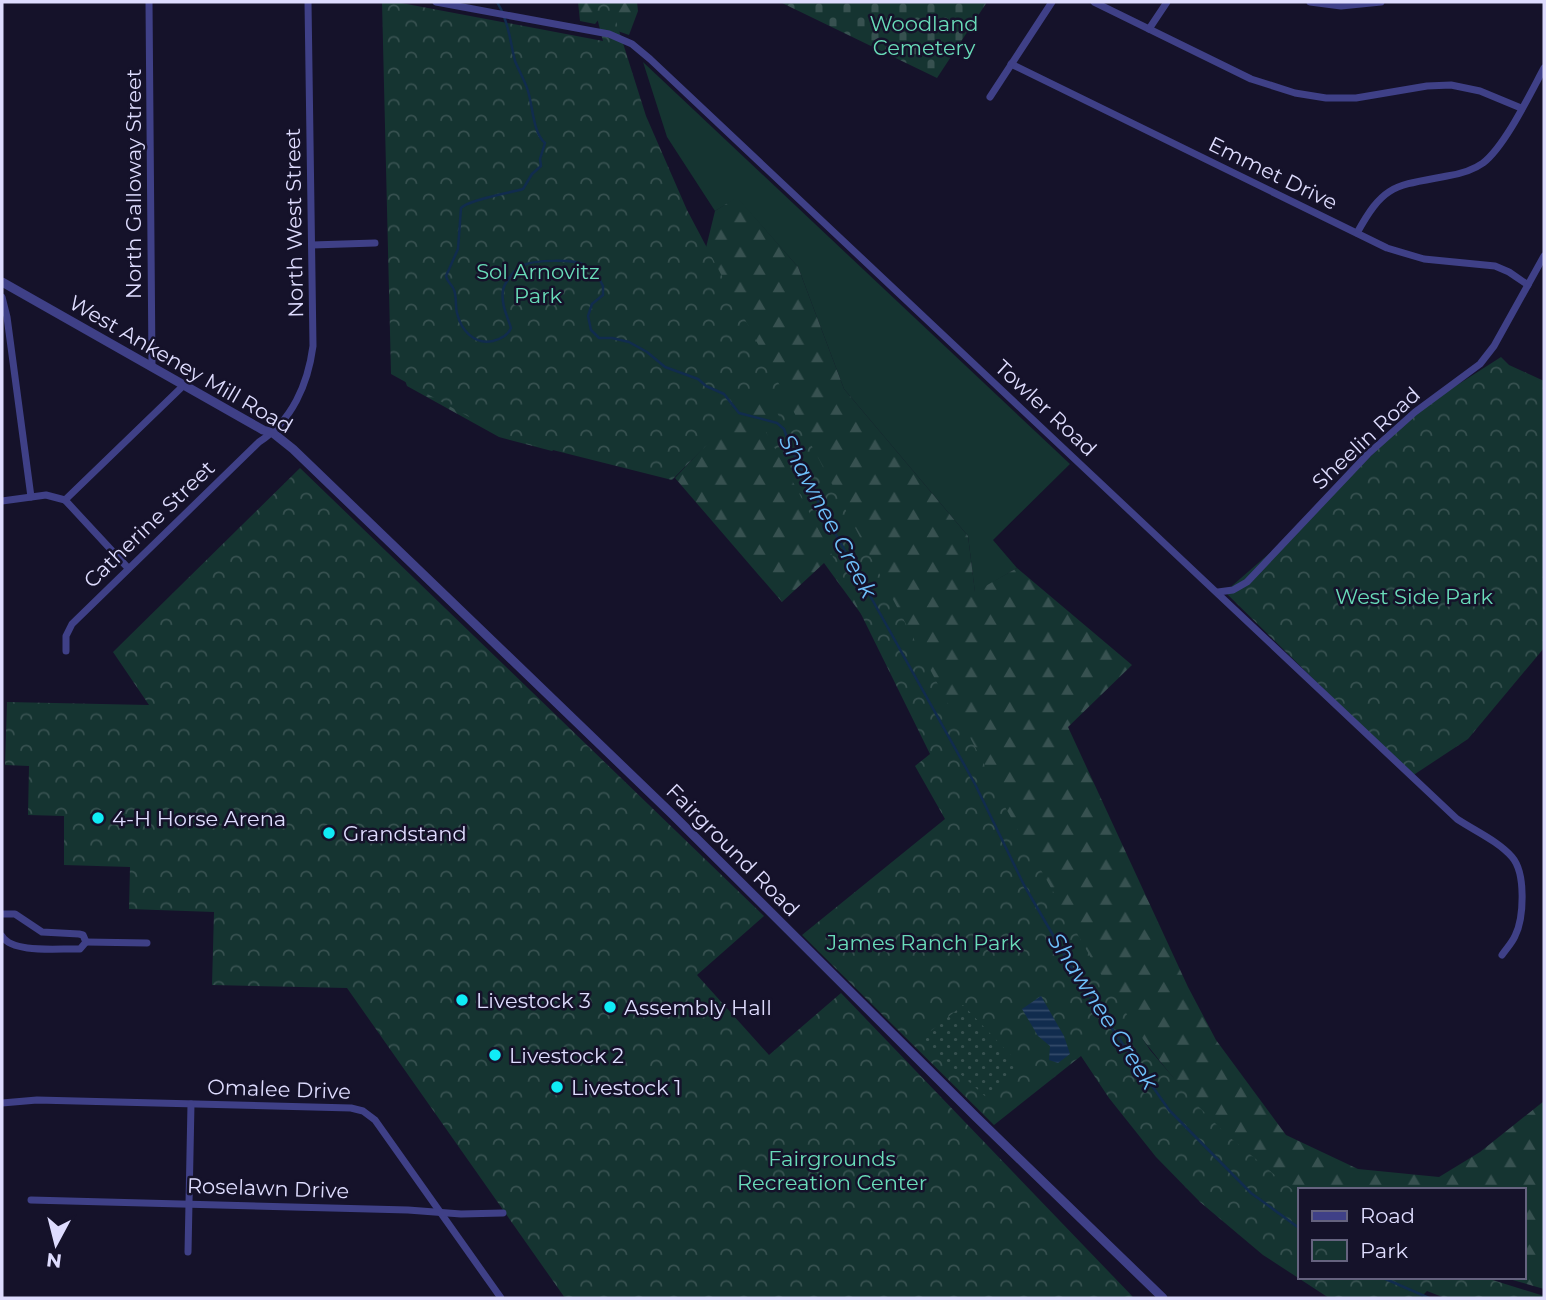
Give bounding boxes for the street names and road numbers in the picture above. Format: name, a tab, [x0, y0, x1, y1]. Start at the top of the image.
street label: North Galloway Street	[121, 69, 146, 299]
street label: North West Street	[280, 128, 308, 318]
street label: Emmet Drive	[1204, 131, 1342, 215]
street label: West Ankeney Mill Road	[65, 290, 297, 438]
street label: Towler Road	[990, 355, 1102, 461]
street label: Sheelin Road	[1307, 382, 1425, 494]
street label: Catherine Street	[78, 455, 220, 593]
street label: Fairground Road	[661, 778, 805, 922]
street label: Omalee Drive	[207, 1074, 351, 1104]
street label: Roselawn Drive	[186, 1173, 350, 1203]

